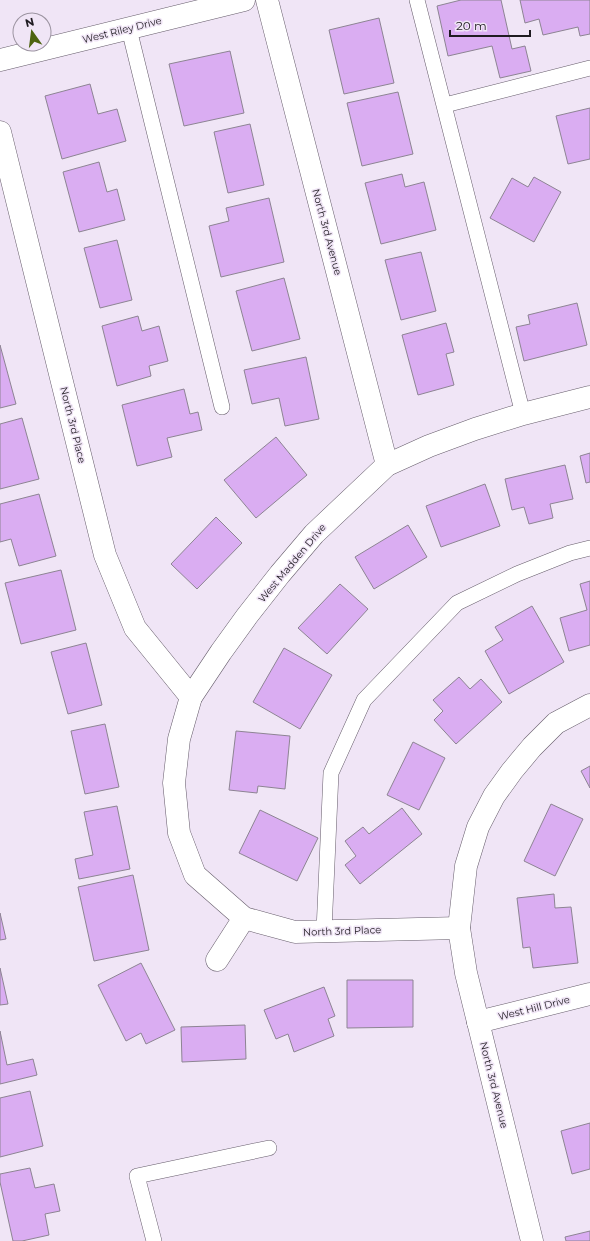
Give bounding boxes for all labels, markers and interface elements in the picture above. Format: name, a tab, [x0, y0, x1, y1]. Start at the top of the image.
north arrow	[12, 12, 52, 52]
scale bar	[450, 12, 530, 38]
text: N	[24, 14, 36, 30]
street label: West Riley Drive	[81, 14, 163, 46]
text: 20 m	[456, 18, 487, 33]
street label: North 3rd Avenue	[309, 187, 345, 277]
street label: North 3rd Place	[57, 385, 89, 465]
street label: West Madden Drive	[255, 521, 329, 605]
street label: North 3rd Place	[303, 923, 381, 939]
street label: West Hill Drive	[497, 993, 571, 1023]
street label: North 3rd Avenue	[477, 1040, 511, 1130]

